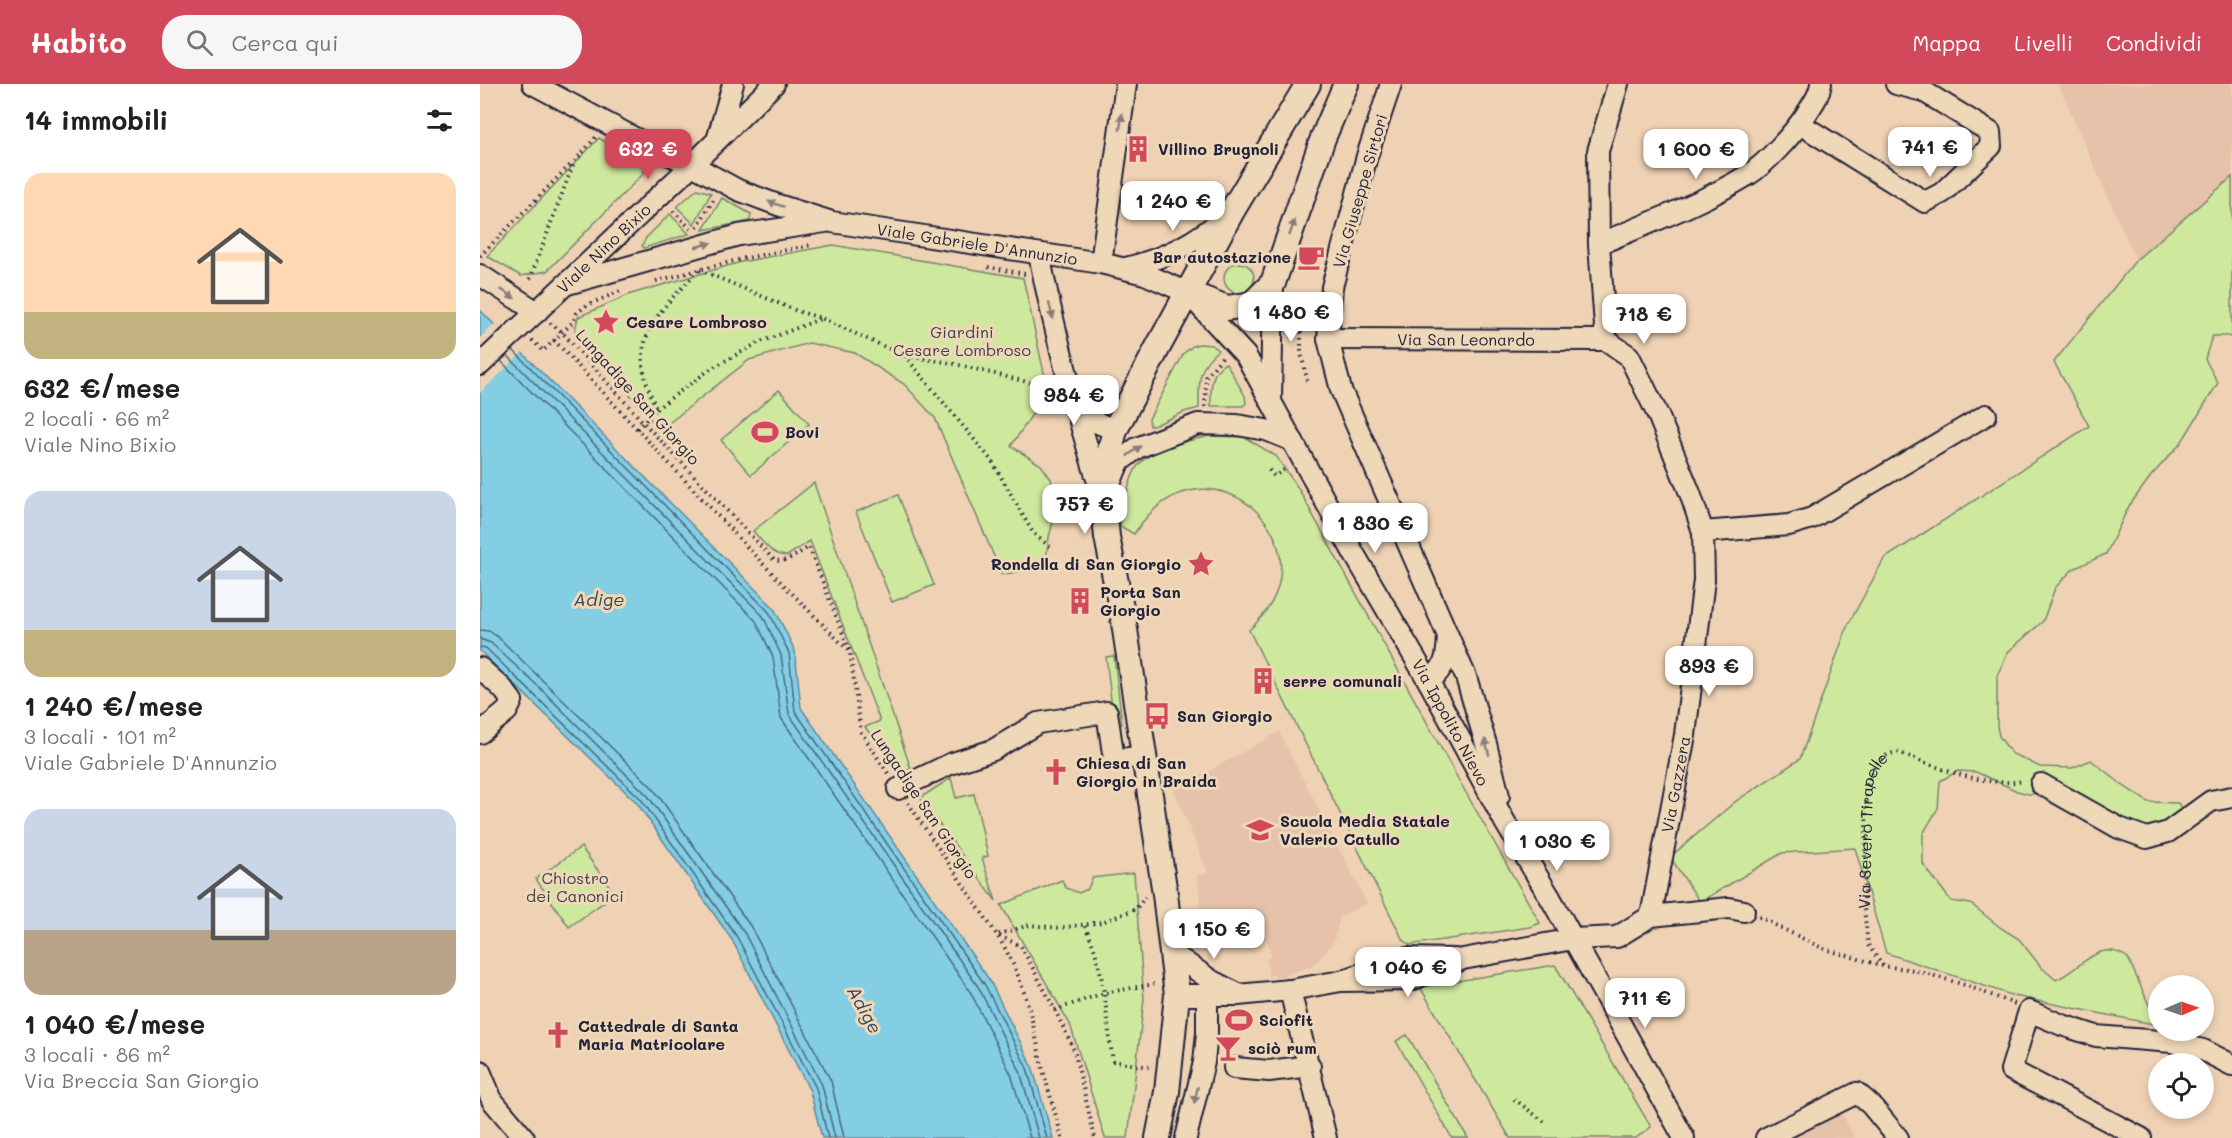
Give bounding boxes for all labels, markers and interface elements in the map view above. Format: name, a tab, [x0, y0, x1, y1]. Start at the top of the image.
search box	[162, 15, 582, 69]
text: Habito	[30, 24, 126, 60]
icon: search	[183, 26, 216, 59]
text: Cerca qui	[231, 28, 338, 57]
text: Mappa	[1913, 29, 1981, 56]
text: Livelli	[2014, 29, 2073, 56]
text: Condividi	[2106, 29, 2202, 56]
text: 14 immobili	[24, 103, 168, 137]
icon: filters	[423, 104, 456, 137]
street label: Via Giuseppe Sirtori	[1327, 111, 1392, 270]
one-way arrow	[1116, 113, 1125, 132]
pin: 741 €	[1888, 127, 1972, 178]
pin: 632 €	[606, 129, 690, 180]
pin: 1 600 €	[1641, 129, 1751, 180]
text: 741 €	[1902, 133, 1958, 159]
building icon: Villino Brugnoli	[1123, 134, 1153, 164]
text: 632 €	[619, 135, 677, 161]
text: 1 600 €	[1657, 135, 1735, 161]
place label: Villino Brugnoli	[1158, 138, 1279, 159]
pin: 1 240 €	[1118, 181, 1228, 232]
text: 1 240 €	[1135, 187, 1211, 213]
one-way arrow	[767, 198, 785, 208]
street label: Viale Nino Bixio	[552, 199, 655, 297]
icon: home	[186, 212, 294, 320]
street label: Viale Gabriele D'Annunzio	[876, 218, 1079, 269]
one-way arrow	[1288, 219, 1297, 237]
one-way arrow	[694, 240, 712, 249]
cafe icon: Bar autostazione	[1296, 242, 1326, 272]
place label: Bar autostazione	[1153, 246, 1291, 267]
one-way arrow	[500, 288, 516, 299]
pin: 1 480 €	[1236, 292, 1346, 343]
pin: 718 €	[1602, 294, 1686, 345]
text: 1 480 €	[1252, 298, 1330, 324]
text: 718 €	[1616, 300, 1672, 326]
one-way arrow	[1047, 301, 1057, 320]
place icon: Cesare Lombroso	[591, 307, 621, 337]
place label: Cesare Lombroso	[626, 311, 767, 332]
park label: Giardini Cesare Lombroso	[893, 321, 1031, 360]
street label: Lungadige San Giorgio	[572, 324, 705, 469]
street label: Via San Leonardo	[1397, 328, 1535, 350]
text: 632 €/mese	[24, 371, 180, 405]
pin: 984 €	[1032, 375, 1116, 426]
text: 984 €	[1044, 381, 1104, 407]
text: 2 locali · 66 m²	[24, 405, 169, 431]
sports icon: Bovi	[750, 417, 780, 447]
place label: Bovi	[785, 421, 820, 442]
text: Viale Nino Bixio	[24, 431, 176, 457]
one-way arrow	[1126, 445, 1142, 457]
pin: 757 €	[1043, 484, 1127, 535]
text: 757 €	[1056, 490, 1114, 516]
pin: 1 830 €	[1320, 503, 1430, 554]
text: 1 830 €	[1337, 509, 1413, 535]
icon: home	[186, 530, 294, 638]
place icon: Rondella di San Giorgio	[1186, 549, 1216, 579]
place label: Rondella di San Giorgio	[991, 553, 1181, 574]
place label: Porta San Giorgio	[1100, 581, 1181, 620]
building icon: Porta San Giorgio	[1065, 586, 1095, 616]
water label: Adige	[574, 587, 624, 611]
pin: 893 €	[1667, 646, 1751, 697]
text: 893 €	[1679, 652, 1739, 678]
street label: Via Ippolito Nievo	[1408, 655, 1494, 789]
building icon: serre comunali	[1248, 666, 1278, 696]
place label: serre comunali	[1283, 670, 1402, 691]
text: 1 240 €/mese	[24, 689, 203, 723]
bus stop icon: San Giorgio	[1142, 701, 1172, 731]
place label: San Giorgio	[1177, 705, 1273, 726]
text: 3 locali · 101 m²	[24, 723, 176, 749]
street label: Lungadige San Giorgio	[867, 725, 982, 882]
street label: Via Gazzera	[1656, 734, 1695, 834]
one-way arrow	[1482, 738, 1491, 756]
street label: Via Severo Tirapelle	[1853, 747, 1892, 909]
text: Viale Gabriele D'Annunzio	[24, 749, 277, 775]
place label: Chiesa di San Giorgio in Braida	[1076, 752, 1217, 791]
church icon: Chiesa di San Giorgio in Braida	[1041, 757, 1071, 787]
place label: Scuola Media Statale Valerio Catullo	[1280, 810, 1450, 849]
school or university icon: Scuola Media Statale Valerio Catullo	[1245, 815, 1275, 845]
pin: 1 030 €	[1502, 821, 1612, 872]
text: 1 030 €	[1518, 827, 1596, 853]
icon: home	[186, 848, 294, 956]
park label: Chiostro dei Canonici	[526, 867, 624, 906]
pin: 1 150 €	[1159, 909, 1269, 960]
text: 1 150 €	[1178, 915, 1250, 941]
pin: 1 040 €	[1353, 947, 1463, 998]
text: 1 040 €	[1369, 953, 1447, 979]
north arrow	[2148, 975, 2214, 1041]
map controls	[2148, 975, 2214, 1119]
pin: 711 €	[1603, 978, 1687, 1029]
water label: Adige	[842, 981, 888, 1038]
text: 711 €	[1619, 984, 1671, 1010]
sports icon: Sciofit	[1224, 1005, 1254, 1035]
text: 1 040 €/mese	[24, 1007, 205, 1041]
place label: Sciofit	[1259, 1009, 1313, 1030]
place label: Cattedrale di Santa Maria Matricolare	[578, 1015, 739, 1054]
church icon: Cattedrale di Santa Maria Matricolare	[543, 1020, 573, 1050]
bar icon: sciò rum	[1213, 1033, 1243, 1063]
place label: sciò rum	[1248, 1037, 1317, 1058]
text: 3 locali · 86 m²	[24, 1041, 170, 1067]
button: locate	[2148, 1053, 2214, 1119]
text: Via Breccia San Giorgio	[24, 1067, 259, 1093]
one-way arrow	[1191, 1086, 1201, 1104]

